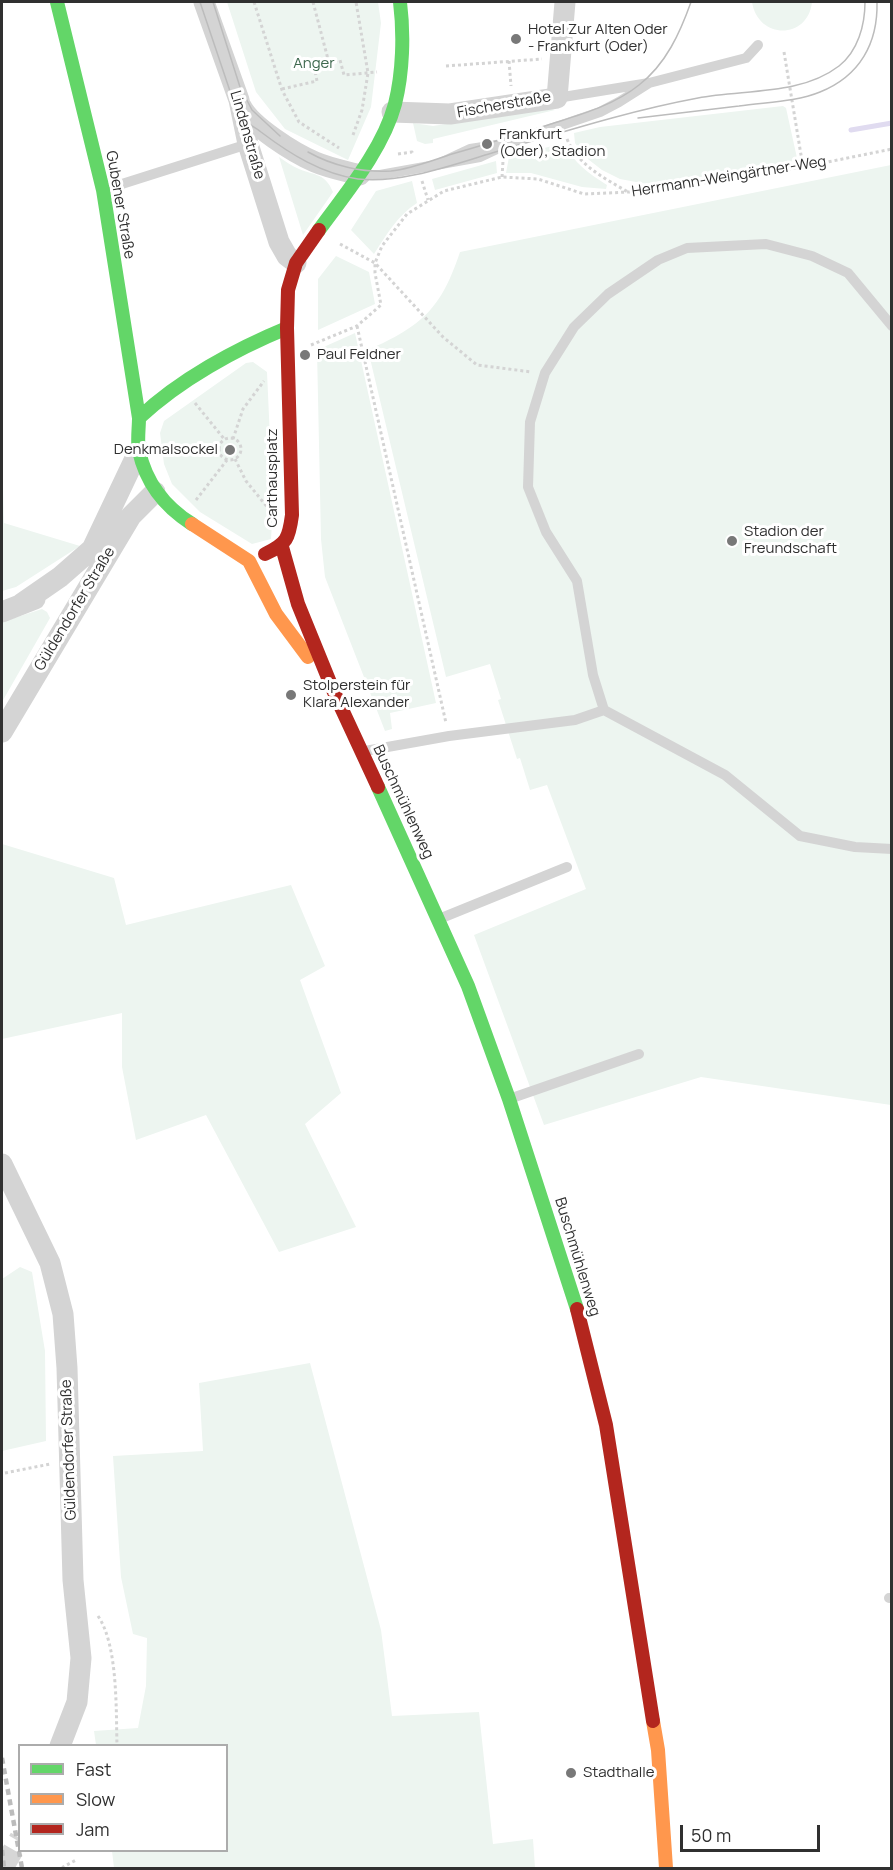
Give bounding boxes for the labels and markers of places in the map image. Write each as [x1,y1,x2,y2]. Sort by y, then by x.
place label: Hotel Zur Alten Oder - Frankfurt (Oder) [528,21,668,56]
marker: Hotel Zur Alten Oder - Frankfurt (Oder) [509,32,523,46]
place label: Frankfurt (Oder), Stadion [499,126,605,161]
marker: Frankfurt (Oder), Stadion [480,137,494,151]
place label: Paul Feldner [317,346,401,364]
marker: Paul Feldner [298,348,312,362]
place label: Denkmalsockel [114,441,218,459]
marker: Denkmalsockel [223,443,237,457]
place label: Stadion der Freundschaft [744,523,837,558]
marker: Stadion der Freundschaft [725,534,739,548]
place label: Stolperstein für Klara Alexander [303,677,410,712]
marker: Stolperstein für Klara Alexander [284,688,298,702]
place label: Stadthalle [583,1764,654,1782]
marker: Stadthalle [564,1766,578,1780]

